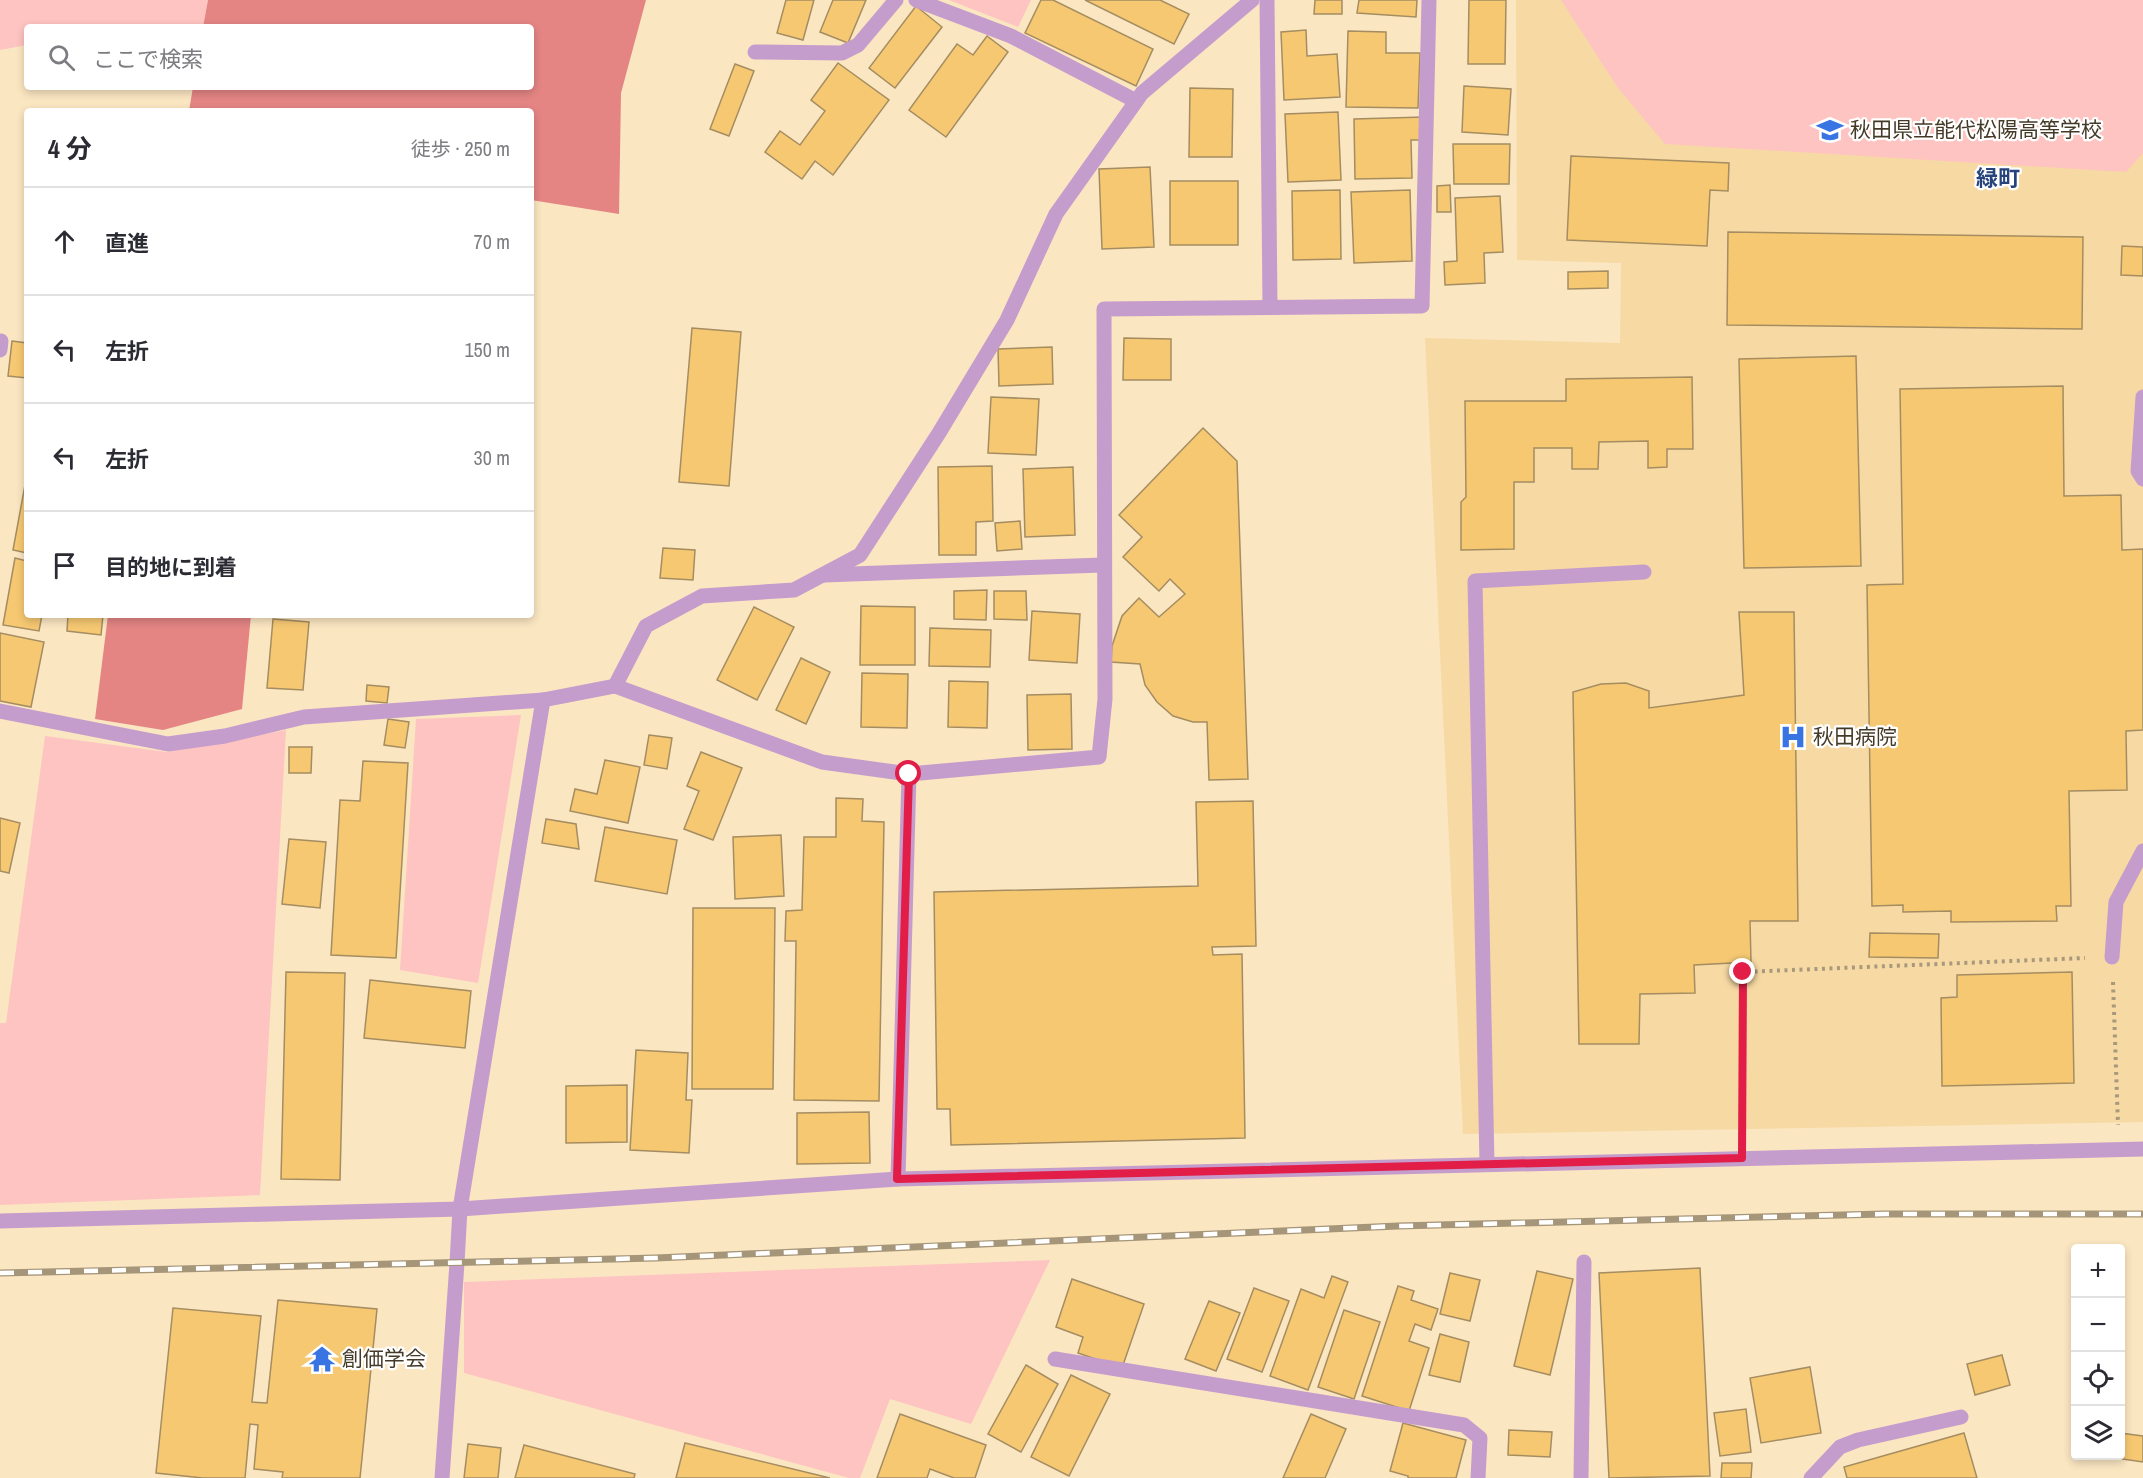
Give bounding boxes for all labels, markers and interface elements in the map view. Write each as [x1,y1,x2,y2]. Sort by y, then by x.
search box [24,24,534,90]
icon: search [45,41,78,74]
text: ここで検索 [93,44,203,74]
school or university icon: 秋田県立能代松陽高等学校 [1815,115,1845,145]
place label: 秋田県立能代松陽高等学校 [1850,115,2102,144]
text: 4 分 [48,131,92,166]
text: 徒歩 · 250 m [411,135,510,162]
district label: 緑町 [1976,163,2020,193]
icon: ahead [48,225,81,258]
text: 直進 [105,228,149,258]
text: 70 m [474,228,510,255]
icon: left [48,333,81,366]
text: 左折 [105,336,149,366]
text: 150 m [464,336,510,363]
icon: left [48,441,81,474]
text: 左折 [105,444,149,474]
text: 30 m [474,444,510,471]
icon: arrive [48,549,81,582]
text: 目的地に到着 [105,552,237,582]
hospital icon: 秋田病院 [1778,722,1808,752]
place label: 秋田病院 [1813,722,1897,751]
route start [895,760,921,786]
route end [1729,958,1755,984]
map controls [2071,1244,2125,1460]
button: + [2071,1244,2125,1298]
button: − [2071,1298,2125,1352]
temple icon: 創価学会 [307,1344,337,1374]
place label: 創価学会 [342,1344,426,1373]
button: locate [2071,1352,2125,1406]
button: layers [2071,1406,2125,1460]

